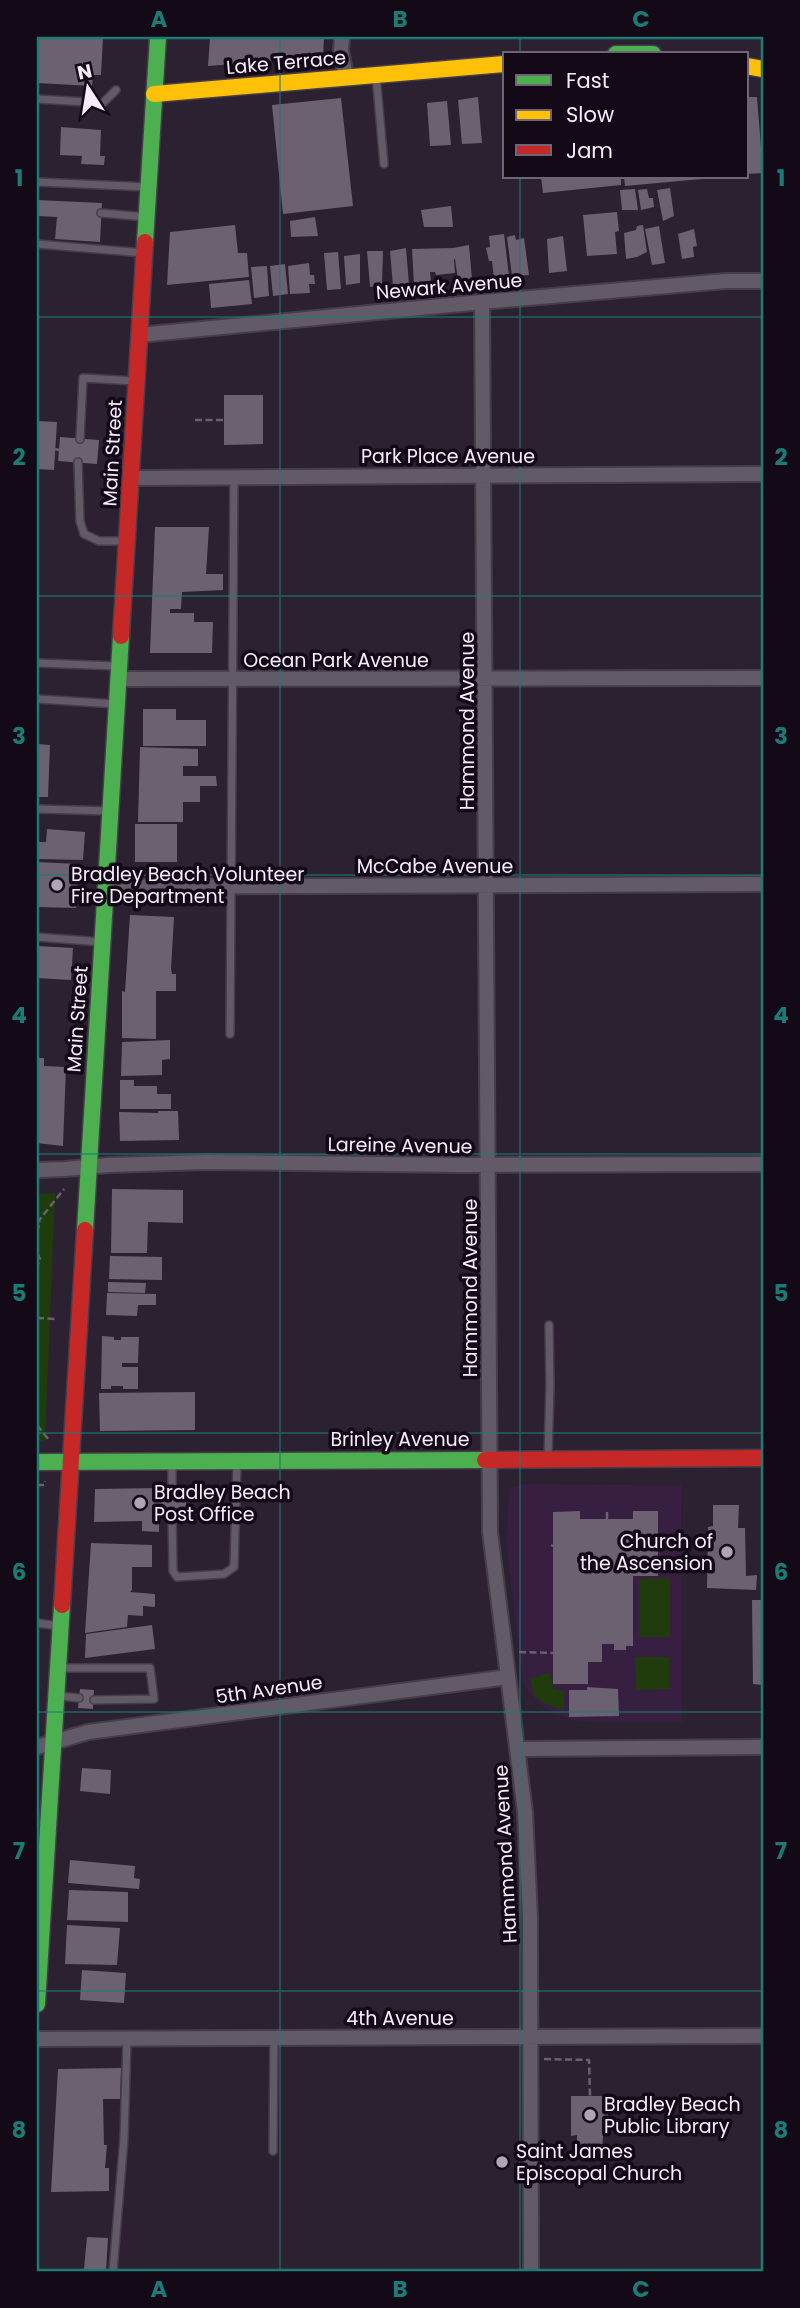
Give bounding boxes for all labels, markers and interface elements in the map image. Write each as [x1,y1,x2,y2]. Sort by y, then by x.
text: A [151,3,168,35]
text: B [392,3,408,35]
text: C [632,3,650,35]
street label: Lake Terrace [225,44,347,81]
north arrow [52,52,122,122]
legend [503,52,748,178]
text: N [75,57,94,87]
text: Fast [566,66,609,95]
text: Slow [566,100,614,129]
text: Jam [566,136,613,165]
text: 1 [15,162,23,194]
text: 1 [777,162,785,194]
street label: Newark Avenue [375,267,523,306]
street label: Main Street [96,399,129,507]
text: 2 [12,441,26,473]
text: 2 [774,441,788,473]
street label: Park Place Avenue [361,443,535,470]
street label: Hammond Avenue [454,632,481,810]
street label: Ocean Park Avenue [243,647,429,674]
text: 3 [12,720,26,752]
text: 3 [774,720,788,752]
street label: McCabe Avenue [357,853,513,880]
place label: Bradley Beach Volunteer Fire Department [71,861,304,910]
marker: Bradley Beach Volunteer Fire Department [49,877,65,893]
street label: Main Street [60,965,95,1073]
text: 4 [11,999,27,1031]
text: 4 [773,999,789,1031]
street label: Lareine Avenue [327,1131,473,1160]
street label: Hammond Avenue [457,1199,484,1377]
text: 5 [12,1277,26,1309]
text: 5 [774,1277,788,1309]
street label: Brinley Avenue [330,1426,470,1453]
place label: Bradley Beach Post Office [154,1479,291,1528]
marker: Bradley Beach Post Office [132,1495,148,1511]
place label: Church of the Ascension [580,1528,713,1577]
marker: Church of the Ascension [719,1544,735,1560]
text: 6 [12,1556,26,1588]
text: 6 [774,1556,788,1588]
street label: 5th Avenue [214,1669,324,1710]
street label: Hammond Avenue [487,1764,524,1944]
text: 7 [13,1835,25,1867]
text: 7 [775,1835,787,1867]
street label: 4th Avenue [346,2005,454,2032]
place label: Bradley Beach Public Library [604,2091,741,2140]
marker: Bradley Beach Public Library [582,2107,598,2123]
text: 8 [12,2114,26,2146]
text: 8 [774,2114,788,2146]
place label: Saint James Episcopal Church [516,2138,682,2187]
marker: Saint James Episcopal Church [494,2154,510,2170]
text: A [151,2273,168,2305]
text: B [392,2273,408,2305]
text: C [632,2273,650,2305]

